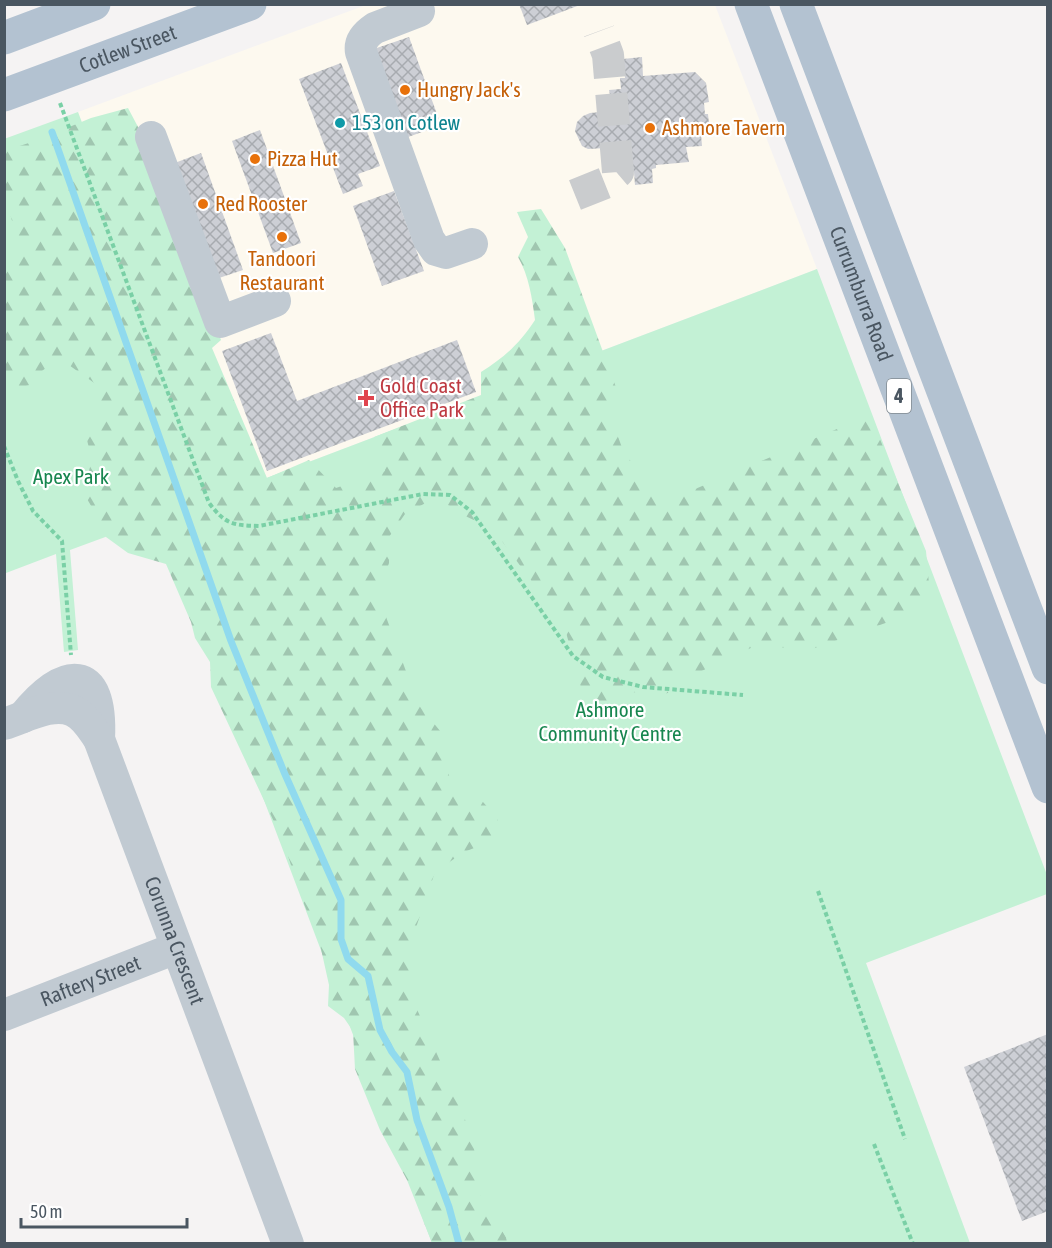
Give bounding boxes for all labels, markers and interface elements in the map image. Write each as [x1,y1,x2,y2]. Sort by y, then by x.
street label: Cotlew Street [76,19,179,77]
place label: Hungry Jack's [417,77,521,101]
marker: Hungry Jack's [398,83,412,97]
place label: 153 on Cotlew [352,110,460,134]
place label: Ashmore Tavern [662,115,785,139]
marker: 153 on Cotlew [333,116,347,130]
marker: Ashmore Tavern [643,121,657,135]
place label: Pizza Hut [267,146,338,170]
marker: Pizza Hut [248,152,262,166]
place label: Red Rooster [215,191,308,215]
marker: Red Rooster [196,197,210,211]
street label: Currumburra Road [825,223,898,364]
marker: Tandoori Restaurant [275,230,289,244]
place label: Tandoori Restaurant [239,246,325,294]
place label: Gold Coast Office Park [380,373,464,421]
road number: 4 [887,379,911,413]
marker: Gold Coast Office Park [357,389,375,407]
park label: Apex Park [33,464,109,488]
park label: Ashmore Community Centre [538,697,682,745]
street label: Corunna Crescent [141,873,210,1008]
street label: Raftery Street [37,950,144,1011]
scale bar [21,1191,188,1229]
text: 50 m [30,1201,62,1222]

